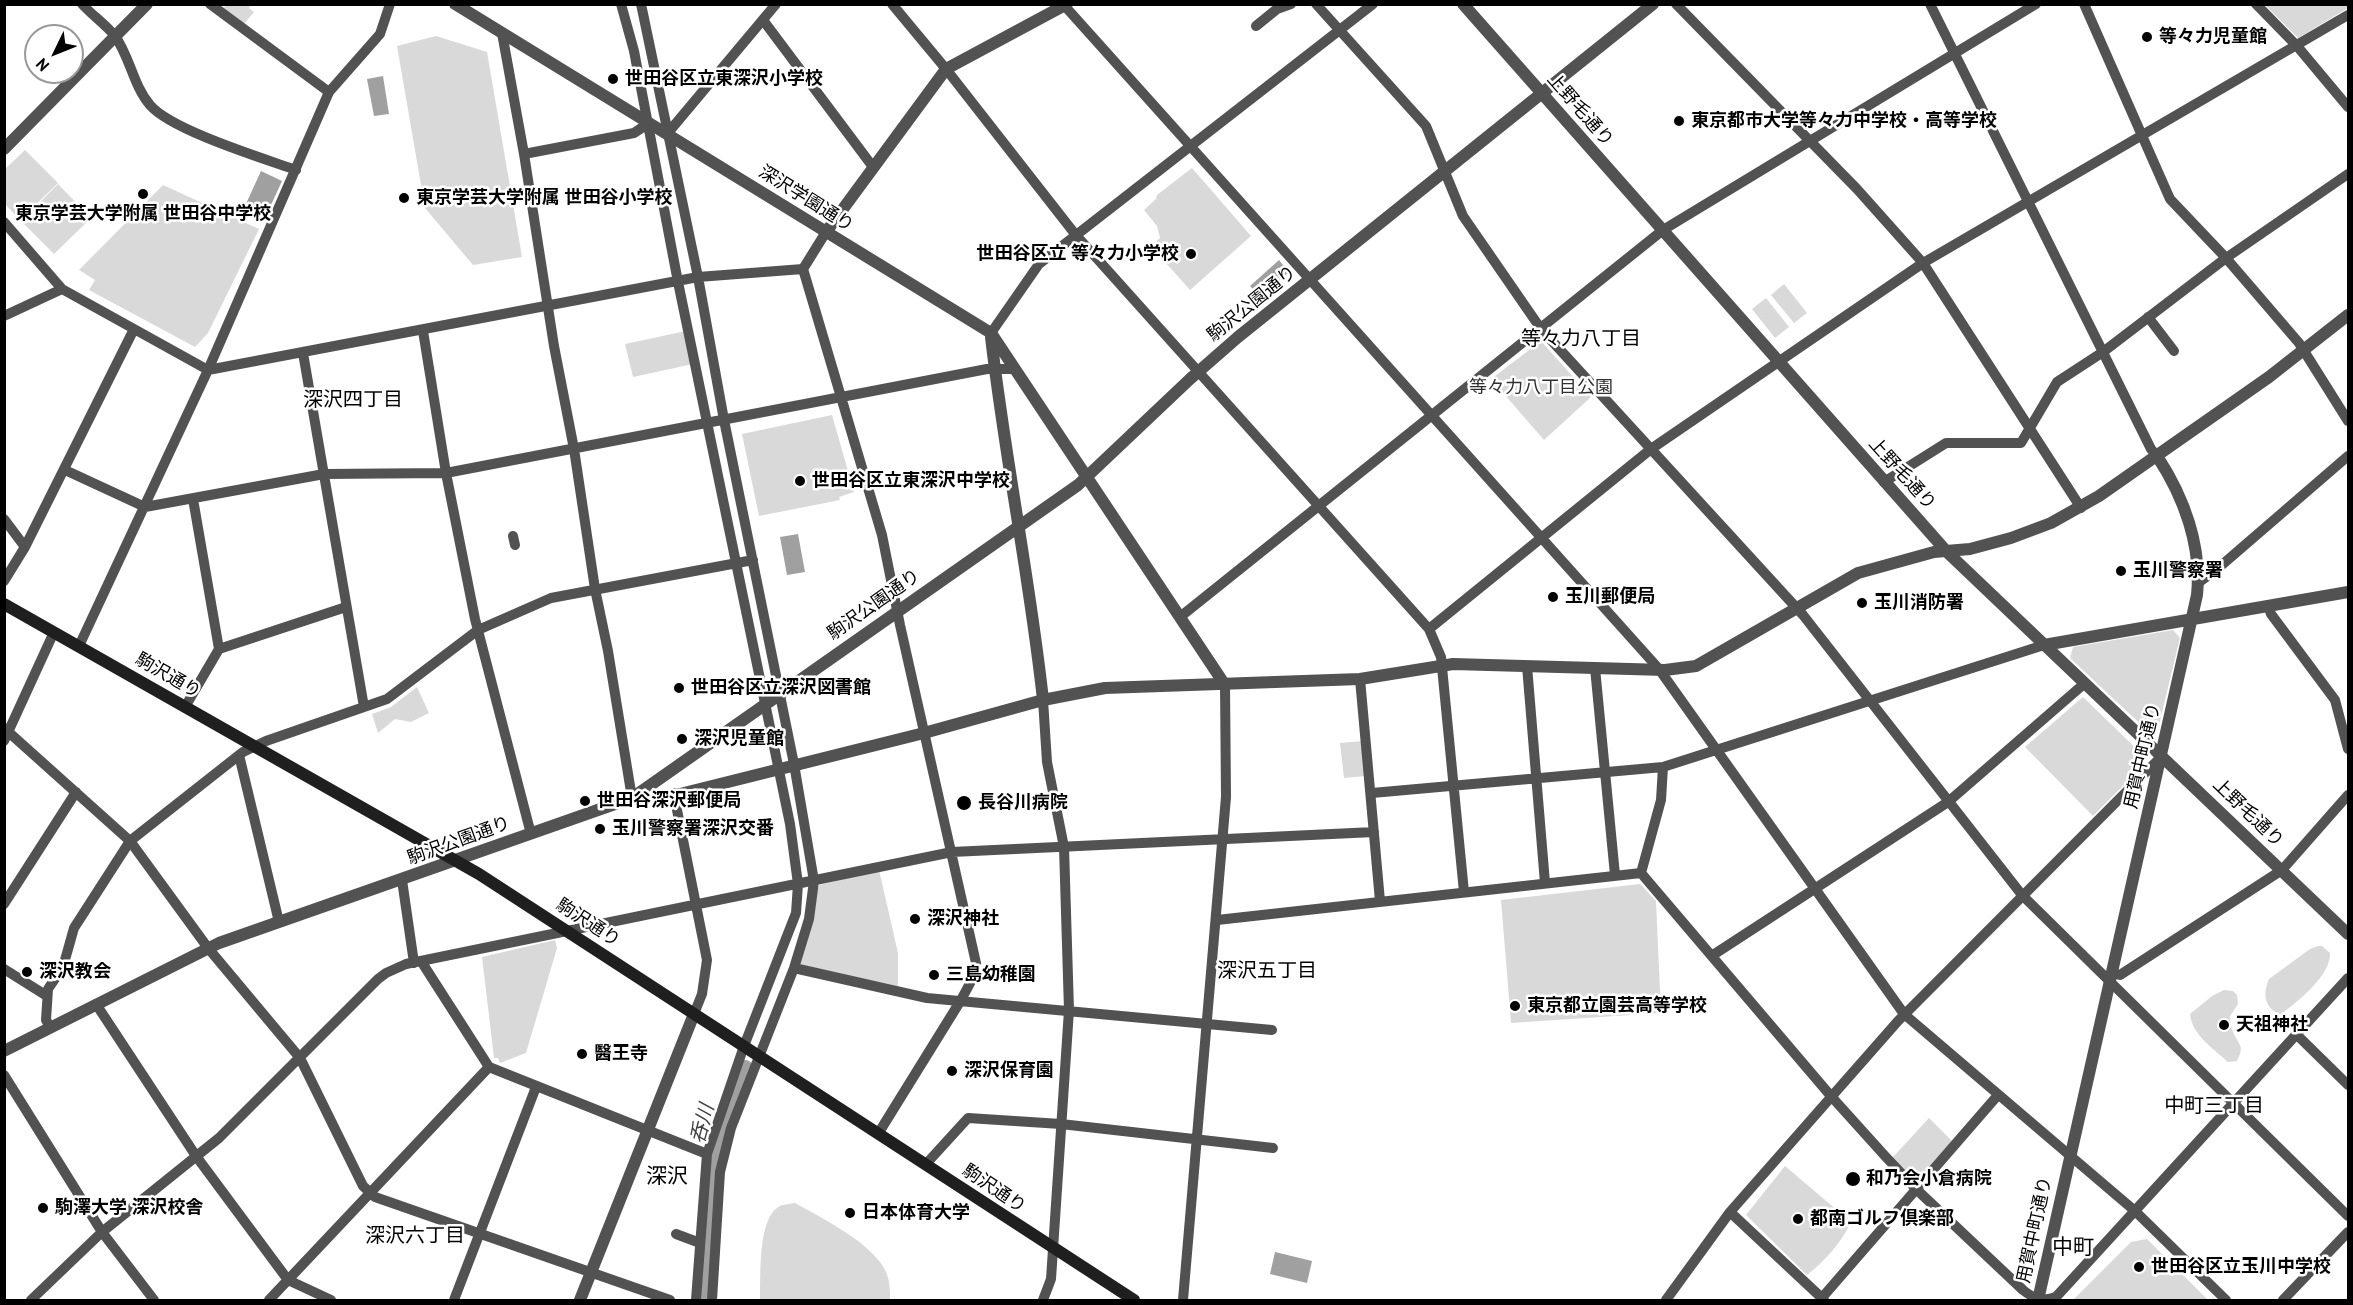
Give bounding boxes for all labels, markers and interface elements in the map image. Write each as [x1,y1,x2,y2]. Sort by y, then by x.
north arrow [24,24,84,84]
place label: 等々力児童館 [2159,26,2267,48]
marker: 等々力児童館 [2140,30,2154,44]
text: N [31,54,53,76]
place label: 世田谷区立東深沢小学校 [625,68,823,90]
street label: 上野毛通り [1542,69,1618,151]
marker: 世田谷区立東深沢小学校 [606,72,620,86]
place label: 東京都市大学等々力中学校・高等学校 [1691,110,1997,132]
marker: 東京都市大学等々力中学校・高等学校 [1672,114,1686,128]
street label: 深沢学園通り [754,161,858,237]
marker: 東京学芸大学附属 世田谷中学校 [136,187,150,201]
place label: 東京学芸大学附属 世田谷小学校 [416,187,673,209]
marker: 東京学芸大学附属 世田谷小学校 [397,191,411,205]
place label: 東京学芸大学附属 世田谷中学校 [15,203,271,225]
place label: 世田谷区立 等々力小学校 [976,243,1179,265]
marker: 世田谷区立 等々力小学校 [1184,247,1198,261]
street label: 駒沢公園通り [1203,262,1301,346]
district label: 等々力八丁目 [1521,327,1641,351]
park label: 等々力八丁目公園 [1469,377,1613,399]
district label: 深沢四丁目 [303,388,403,412]
street label: 上野毛通り [1864,433,1940,515]
place label: 世田谷区立東深沢中学校 [812,470,1010,492]
marker: 世田谷区立東深沢中学校 [793,474,807,488]
place label: 玉川警察署 [2133,560,2223,582]
marker: 玉川警察署 [2114,564,2128,578]
street label: 駒沢公園通り [824,565,924,645]
place label: 玉川郵便局 [1565,586,1655,608]
marker: 玉川郵便局 [1546,590,1560,604]
place label: 玉川消防署 [1874,592,1964,614]
marker: 玉川消防署 [1855,596,1869,610]
street label: 駒沢通り [131,649,205,703]
place label: 世田谷区立深沢図書館 [691,677,871,699]
marker: 世田谷区立深沢図書館 [672,681,686,695]
street label: 用賀中町通り [2120,701,2166,811]
place label: 深沢児童館 [694,728,784,750]
marker: 深沢児童館 [675,732,689,746]
street label: 上野毛通り [2208,774,2288,852]
place label: 世田谷深沢郵便局 [597,790,741,812]
place label: 長谷川病院 [978,792,1068,814]
marker: 世田谷深沢郵便局 [578,794,592,808]
marker: 長谷川病院 [955,794,973,812]
street label: 駒沢公園通り [405,812,513,870]
place label: 玉川警察署深沢交番 [612,818,774,840]
marker: 玉川警察署深沢交番 [593,822,607,836]
street label: 駒沢通り [552,894,624,952]
place label: 深沢神社 [927,908,999,930]
marker: 深沢神社 [908,912,922,926]
district label: 深沢五丁目 [1217,959,1317,983]
place label: 深沢教会 [39,961,111,983]
place label: 三島幼稚園 [946,964,1036,986]
marker: 深沢教会 [20,965,34,979]
marker: 三島幼稚園 [927,968,941,982]
place label: 東京都立園芸高等学校 [1527,995,1707,1017]
marker: 東京都立園芸高等学校 [1508,999,1522,1013]
place label: 天祖神社 [2236,1014,2308,1036]
marker: 天祖神社 [2217,1018,2231,1032]
place label: 醫王寺 [594,1043,648,1065]
marker: 醫王寺 [575,1047,589,1061]
place label: 深沢保育園 [964,1060,1054,1082]
marker: 深沢保育園 [945,1064,959,1078]
district label: 中町三丁目 [2164,1094,2264,1118]
water label: 呑川 [686,1102,720,1146]
street label: 駒沢通り [958,1160,1030,1218]
district label: 深沢 [646,1164,688,1190]
place label: 和乃会小倉病院 [1866,1168,1992,1190]
marker: 和乃会小倉病院 [1844,1170,1862,1188]
street label: 用賀中町通り [2013,1175,2057,1285]
place label: 駒澤大学 深沢校舎 [55,1197,204,1219]
marker: 駒澤大学 深沢校舎 [36,1201,50,1215]
place label: 日本体育大学 [862,1202,970,1224]
marker: 日本体育大学 [843,1206,857,1220]
place label: 都南ゴルフ倶楽部 [1810,1208,1954,1230]
marker: 都南ゴルフ倶楽部 [1791,1212,1805,1226]
district label: 深沢六丁目 [365,1224,465,1248]
district label: 中町 [2052,1235,2094,1261]
place label: 世田谷区立玉川中学校 [2151,1256,2331,1278]
marker: 世田谷区立玉川中学校 [2132,1260,2146,1274]

